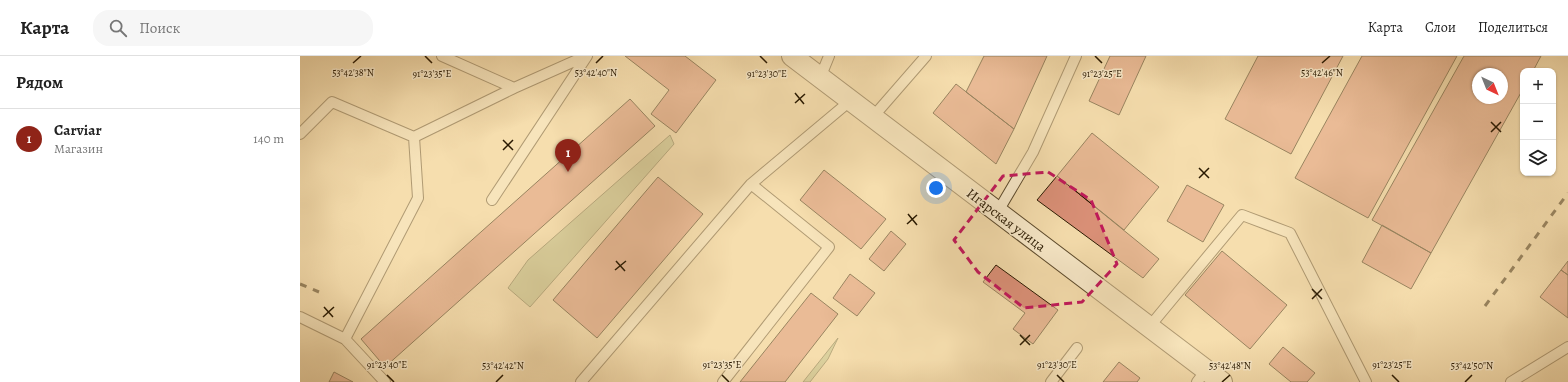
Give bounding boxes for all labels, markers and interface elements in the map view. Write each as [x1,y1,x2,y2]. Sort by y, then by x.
search box [93,10,373,46]
text: Карта [20,15,69,41]
icon: search [107,17,129,39]
text: Поиск [139,18,180,38]
text: Карта [1368,18,1403,37]
text: Слои [1425,18,1456,37]
text: Поделиться [1478,18,1548,37]
text: 53°42'38"N [332,66,374,79]
text: 53°42'40"N [575,66,617,79]
text: 53°42'46"N [1301,66,1343,79]
text: 91°23'35"E [412,67,452,80]
text: 91°23'30"E [747,67,787,80]
text: 91°23'25"E [1082,67,1122,80]
north arrow [1472,68,1508,104]
map controls [1520,68,1556,176]
button: + [1520,68,1556,104]
text: Рядом [16,71,63,94]
button: − [1520,104,1556,140]
text: Carviar [54,120,102,140]
text: 1 [27,130,31,147]
text: 140 m [253,130,284,147]
pin: 1 [555,139,581,172]
text: Магазин [54,140,103,157]
button: layers [1520,140,1556,176]
your location [926,178,946,198]
street label: Игарская улица [962,184,1050,256]
text: 91°23'40"E [367,358,407,371]
text: 91°23'35"E [702,358,742,371]
text: 91°23'30"E [1037,358,1077,371]
text: 91°23'25"E [1372,358,1412,371]
text: 53°42'42"N [482,359,524,372]
text: 53°42'48"N [1209,359,1251,372]
text: 53°42'50"N [1451,359,1493,372]

